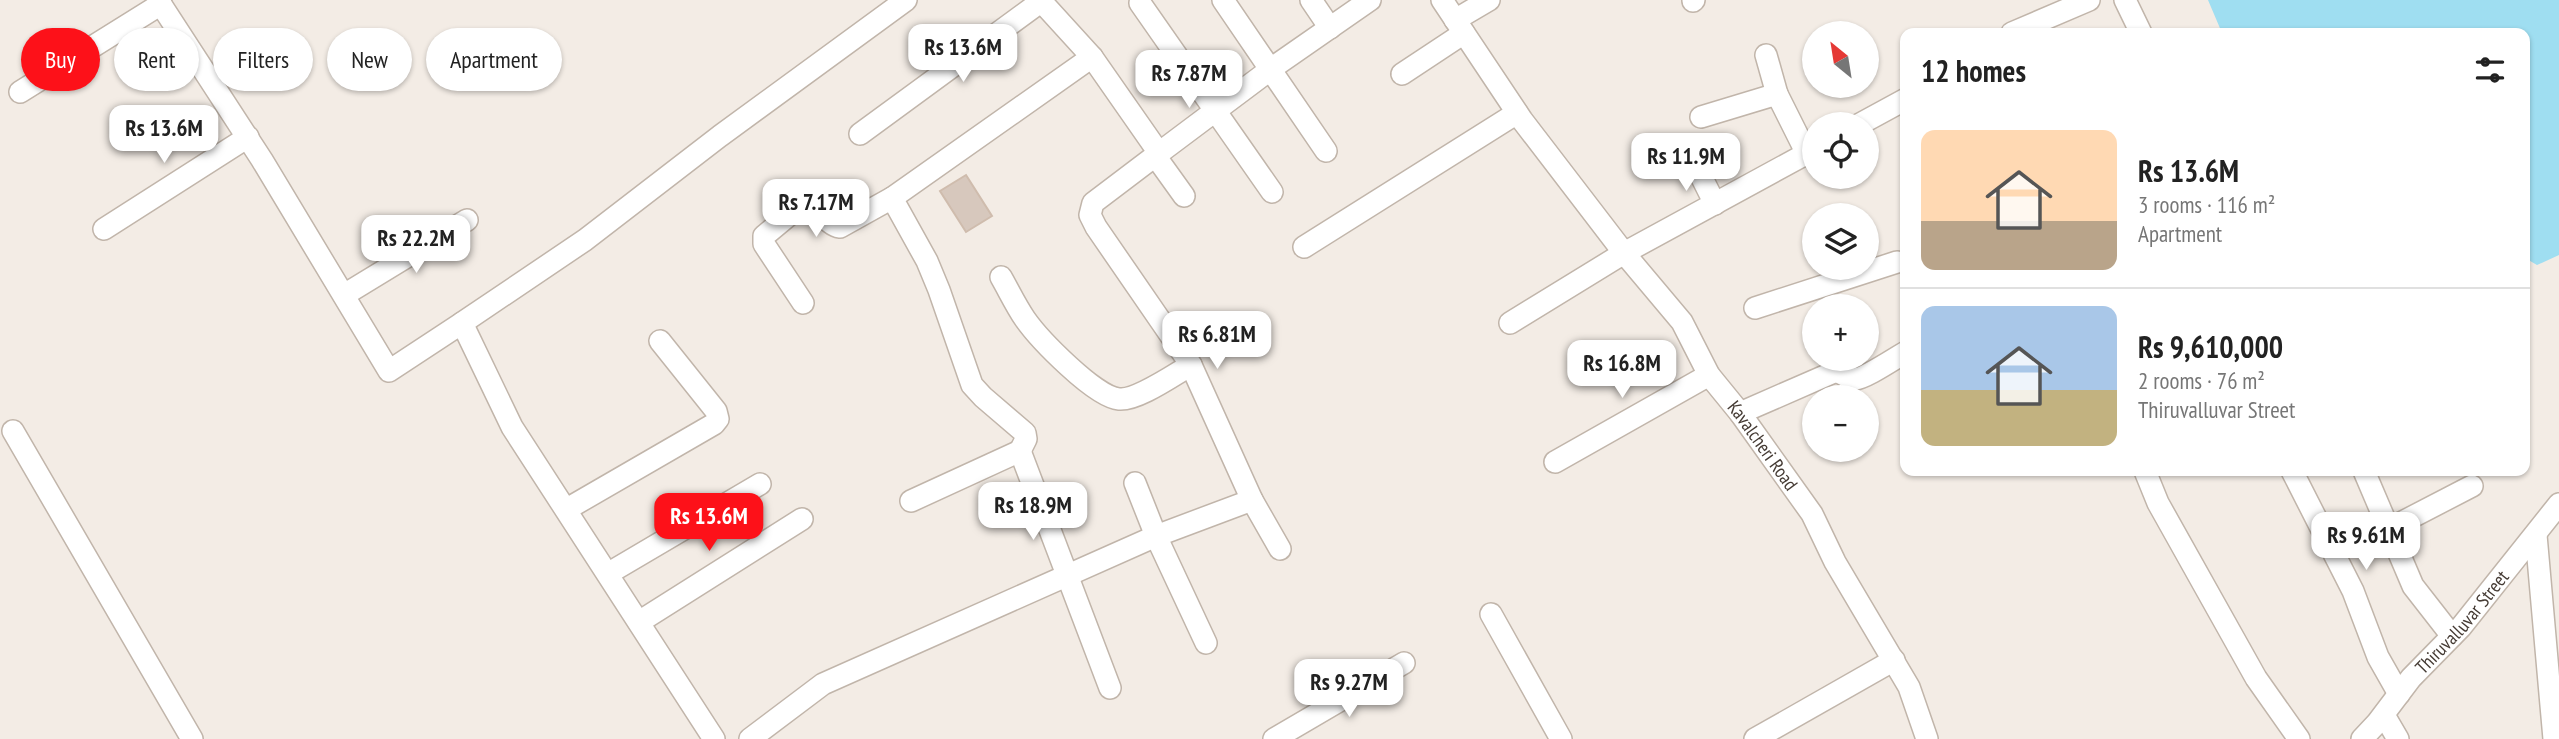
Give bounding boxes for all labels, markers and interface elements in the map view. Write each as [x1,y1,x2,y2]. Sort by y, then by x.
north arrow [1802,21,1880,98]
map controls [1802,21,1879,462]
pin: Rs 13.6M [891,24,1035,84]
chip: Buy [21,28,100,91]
chip: Rent [114,28,199,91]
chip: Filters [213,28,313,91]
chip: New [327,28,412,91]
chip: Apartment [426,28,562,91]
text: Rs 13.6M [924,32,1002,61]
pin: Rs 7.87M [1117,50,1261,110]
text: 12 homes [1921,51,2026,90]
icon: filters [2471,51,2509,89]
text: Rs 7.87M [1151,58,1227,87]
pin: Rs 13.6M [92,106,236,165]
button: locate [1802,112,1879,189]
text: Rs 13.6M [125,113,203,142]
pin: Rs 11.9M [1614,134,1758,193]
text: Rs 11.9M [1647,141,1725,170]
text: Rs 13.6M [2138,151,2239,190]
icon: home [1977,158,2061,242]
pin: Rs 7.17M [744,180,888,239]
text: Rs 7.17M [778,187,854,216]
text: 3 rooms · 116 m² [2138,190,2275,219]
button: layers [1802,203,1879,280]
pin: Rs 22.2M [344,216,488,275]
text: Apartment [2138,219,2222,248]
text: Rs 22.2M [377,223,455,252]
button: + [1802,294,1879,371]
pin: Rs 6.81M [1145,312,1289,371]
text: Rs 6.81M [1178,319,1256,348]
text: Rs 9,610,000 [2138,327,2283,366]
icon: home [1977,334,2061,418]
pin: Rs 16.8M [1550,340,1694,400]
text: Rs 16.8M [1583,348,1661,377]
text: 2 rooms · 76 m² [2138,366,2265,395]
button: − [1802,385,1879,462]
street label: Kavalcheri Road [1723,395,1803,495]
text: Thiruvalluvar Street [2138,395,2295,424]
pin: Rs 18.9M [961,482,1105,542]
text: Rs 18.9M [994,490,1072,519]
pin: Rs 13.6M [637,494,781,553]
text: Rs 13.6M [670,501,748,530]
pin: Rs 9.61M [2294,512,2438,572]
text: Rs 9.61M [2327,520,2405,549]
street label: Thiruvalluvar Street [2410,565,2514,679]
pin: Rs 9.27M [1277,660,1421,719]
text: Rs 9.27M [1310,667,1388,696]

